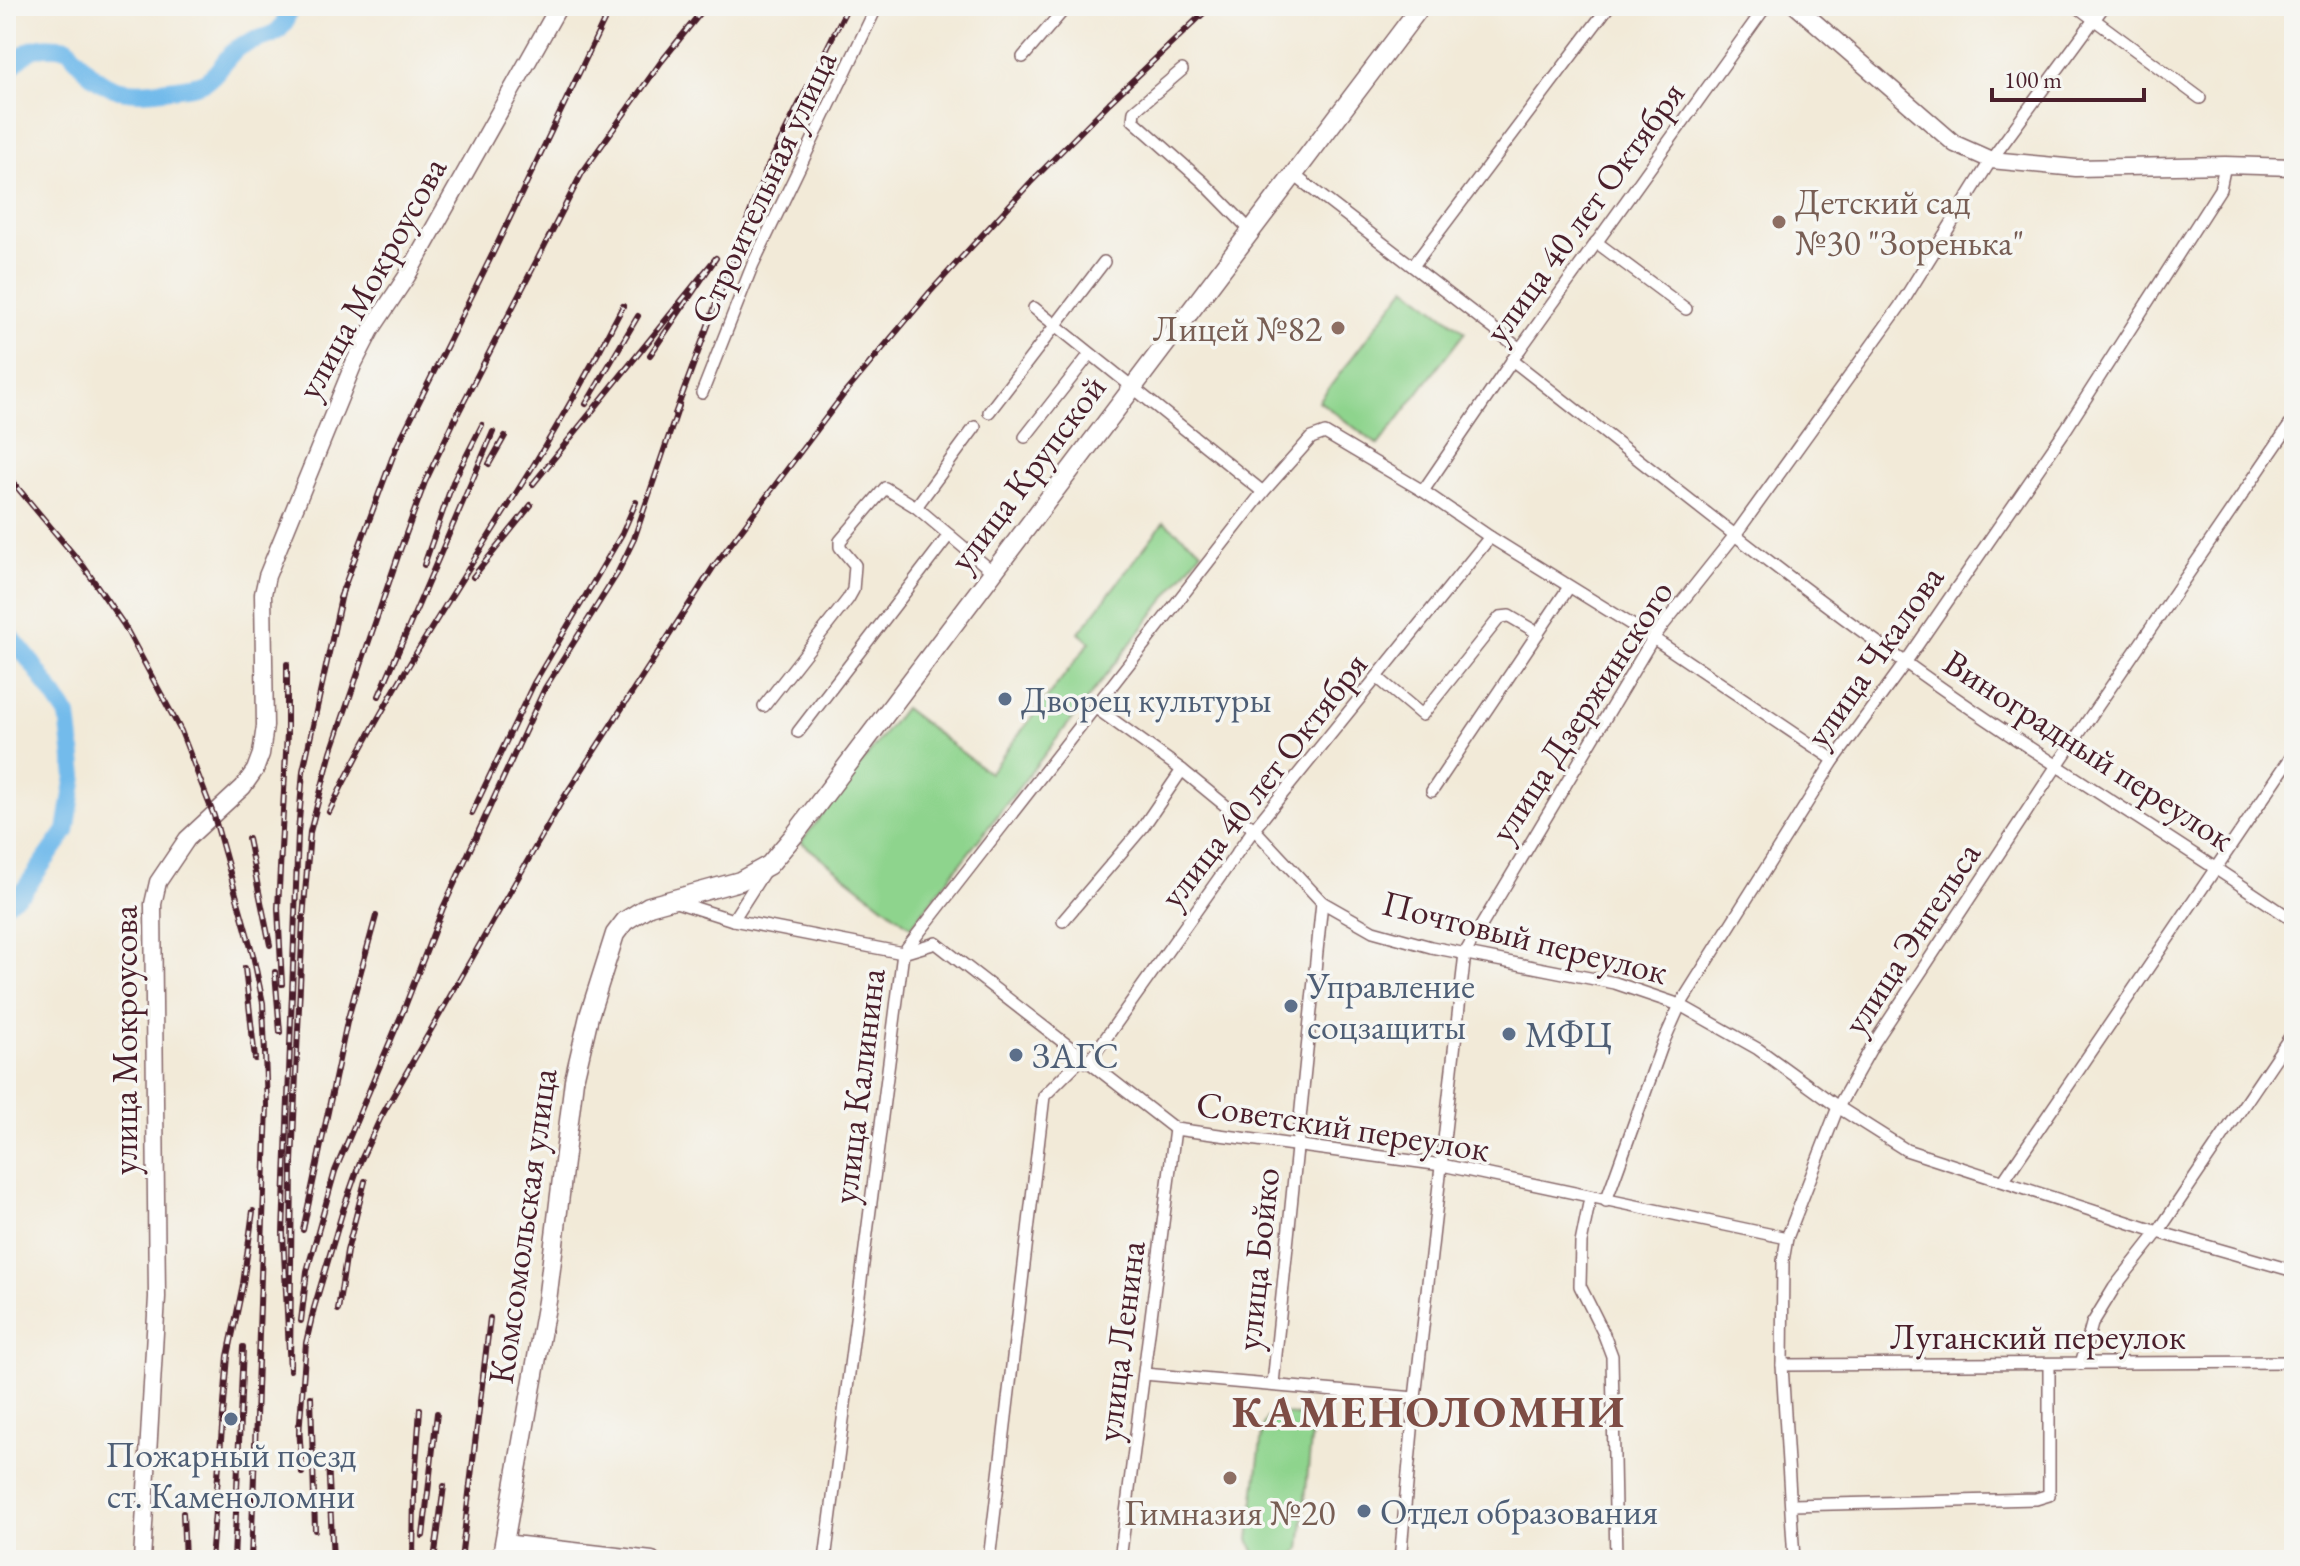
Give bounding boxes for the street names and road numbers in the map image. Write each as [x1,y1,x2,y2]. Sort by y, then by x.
street label: Строительная улица [679,42,847,331]
street label: улица 40 лет Октября [1473,72,1695,352]
street label: улица Мокроусова [285,148,457,407]
street label: улица Крупской [938,365,1116,581]
street label: улица Чкалова [1794,555,1954,756]
street label: улица Дзержинского [1478,571,1684,851]
street label: Виноградный переулок [1935,638,2243,862]
street label: улица 40 лет Октября [1148,643,1378,917]
street label: улица Энгельса [1831,832,1991,1043]
street label: Почтовый переулок [1378,879,1672,995]
street label: улица Мокроусова [101,904,148,1175]
street label: улица Калинина [820,965,896,1206]
street label: Комсомольская улица [477,1065,568,1387]
street label: Советский переулок [1193,1080,1493,1172]
street label: улица Бойко [1224,1165,1290,1353]
street label: улица Ленина [1084,1237,1156,1444]
street label: Луганский переулок [1890,1313,2186,1360]

